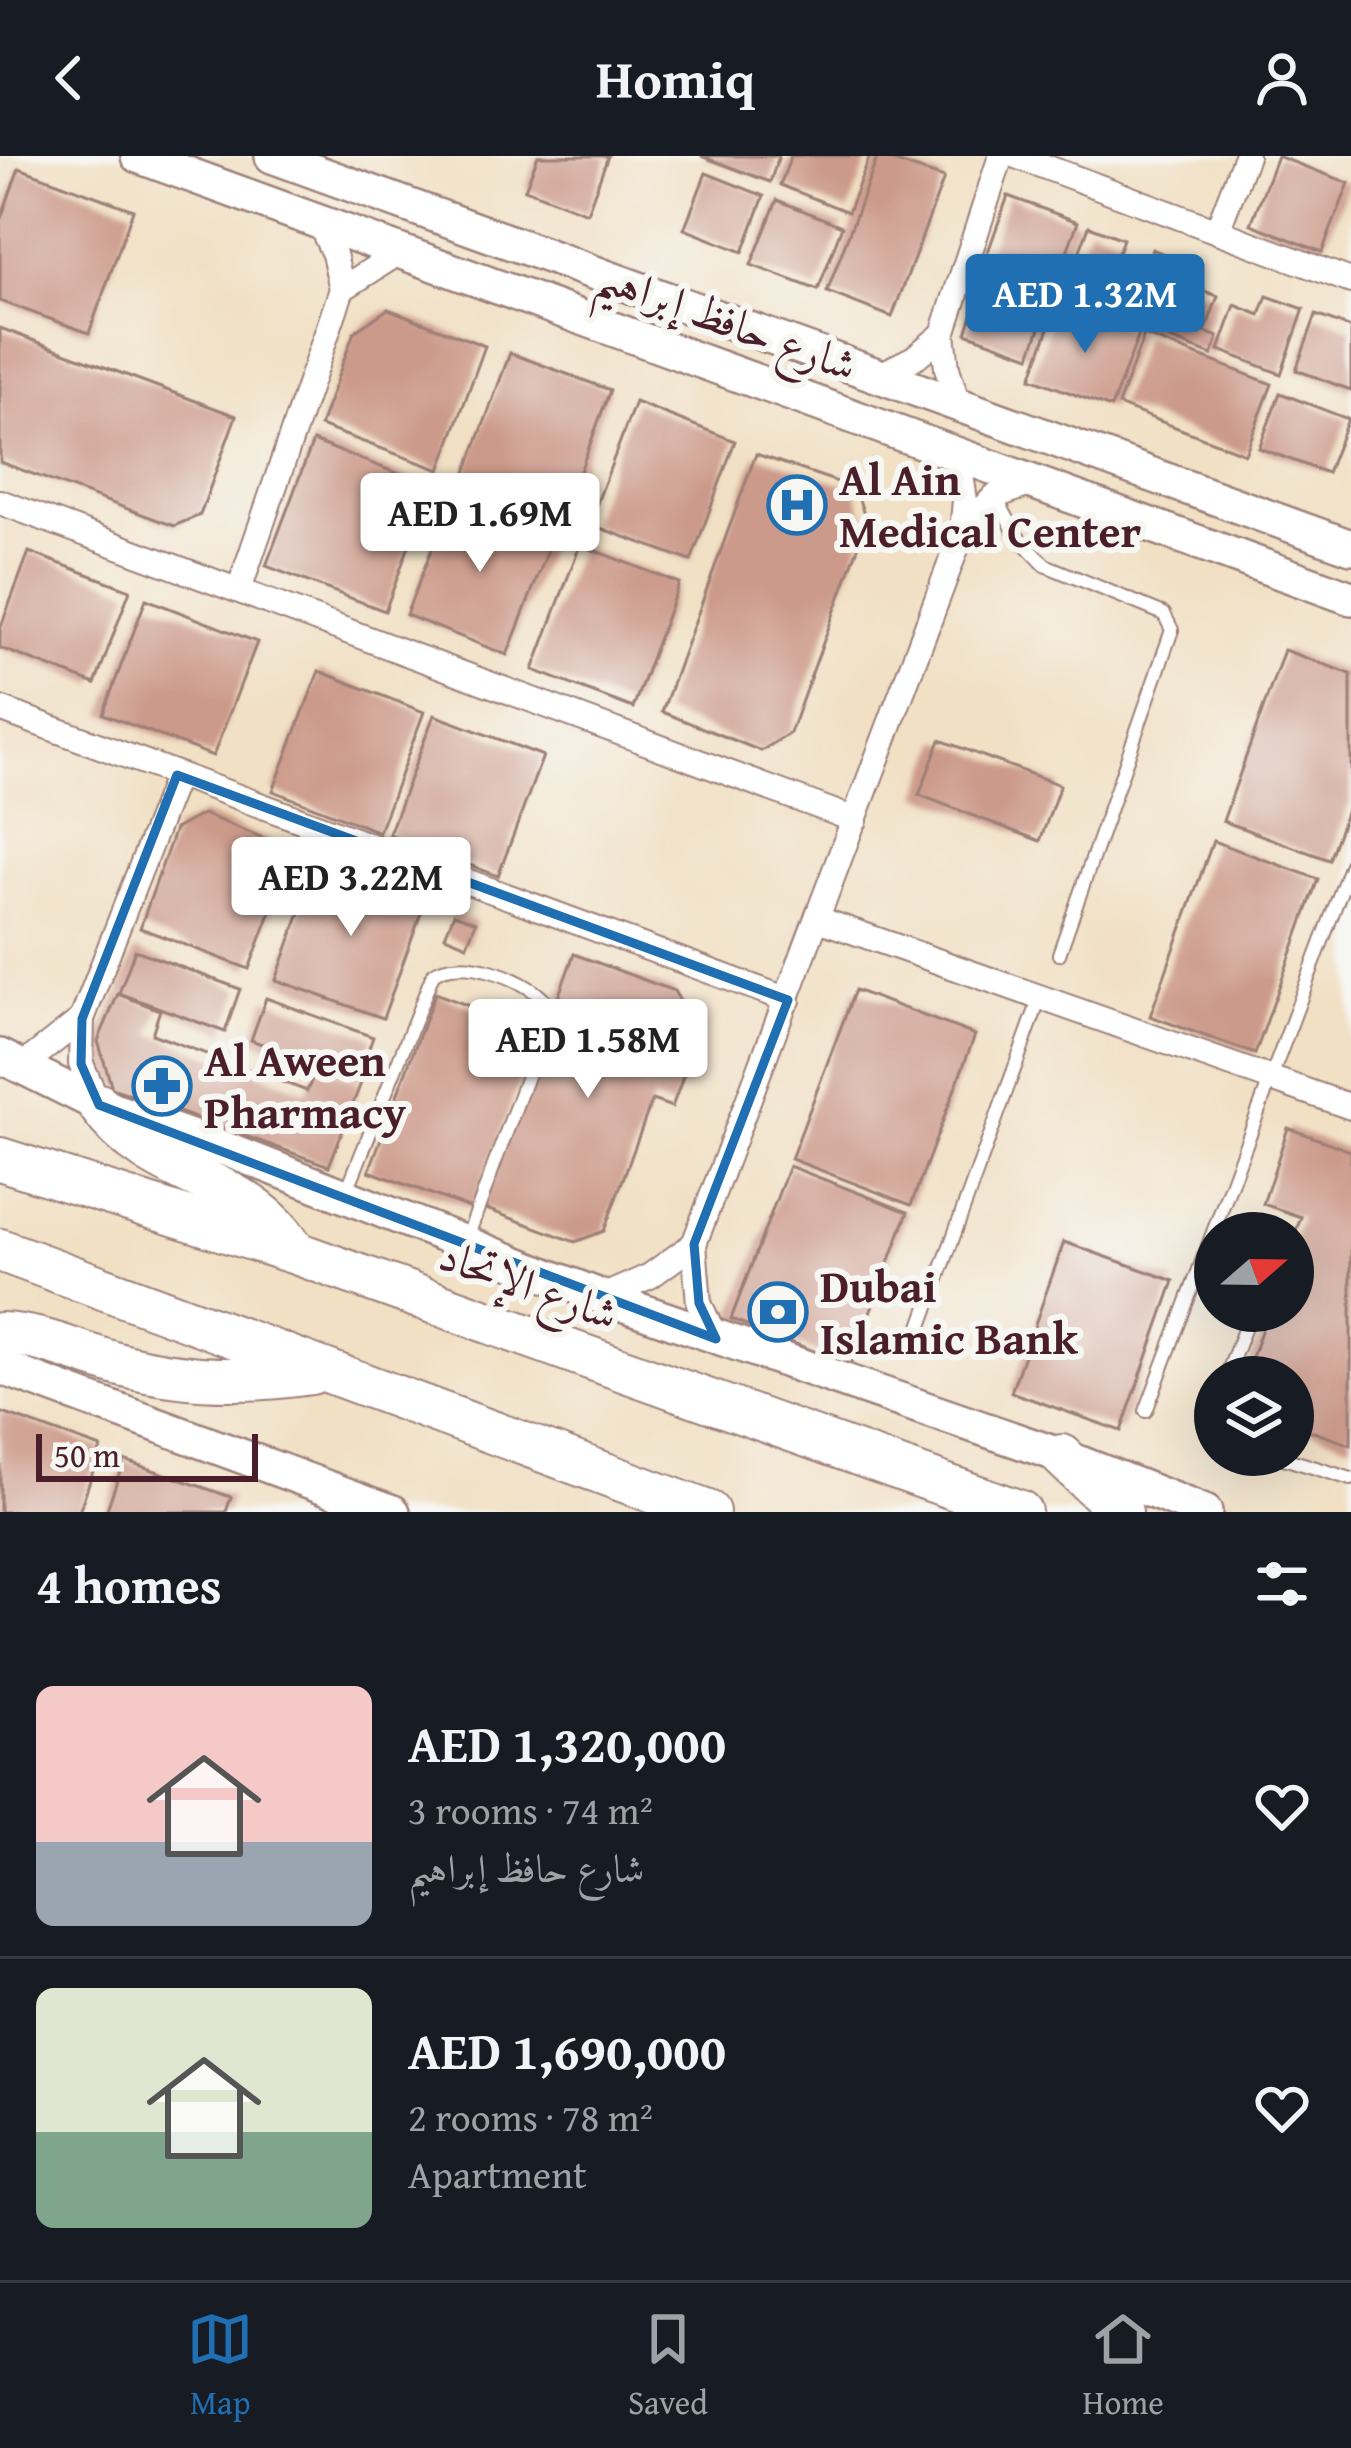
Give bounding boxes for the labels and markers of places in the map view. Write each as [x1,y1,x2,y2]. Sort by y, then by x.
pin: AED 1.32M [948,254,1222,356]
place label: Al Ain Medical Center [839,446,1142,563]
pin: AED 1.69M [343,473,617,575]
hospital icon: Al Ain Medical Center [766,474,828,536]
pin: AED 3.22M [214,837,488,939]
pin: AED 1.58M [451,999,725,1101]
place label: Al Aween Pharmacy [204,1027,406,1144]
pharmacy icon: Al Aween Pharmacy [131,1055,193,1117]
place label: Dubai Islamic Bank [820,1253,1078,1370]
bank icon: Dubai Islamic Bank [747,1281,809,1343]

